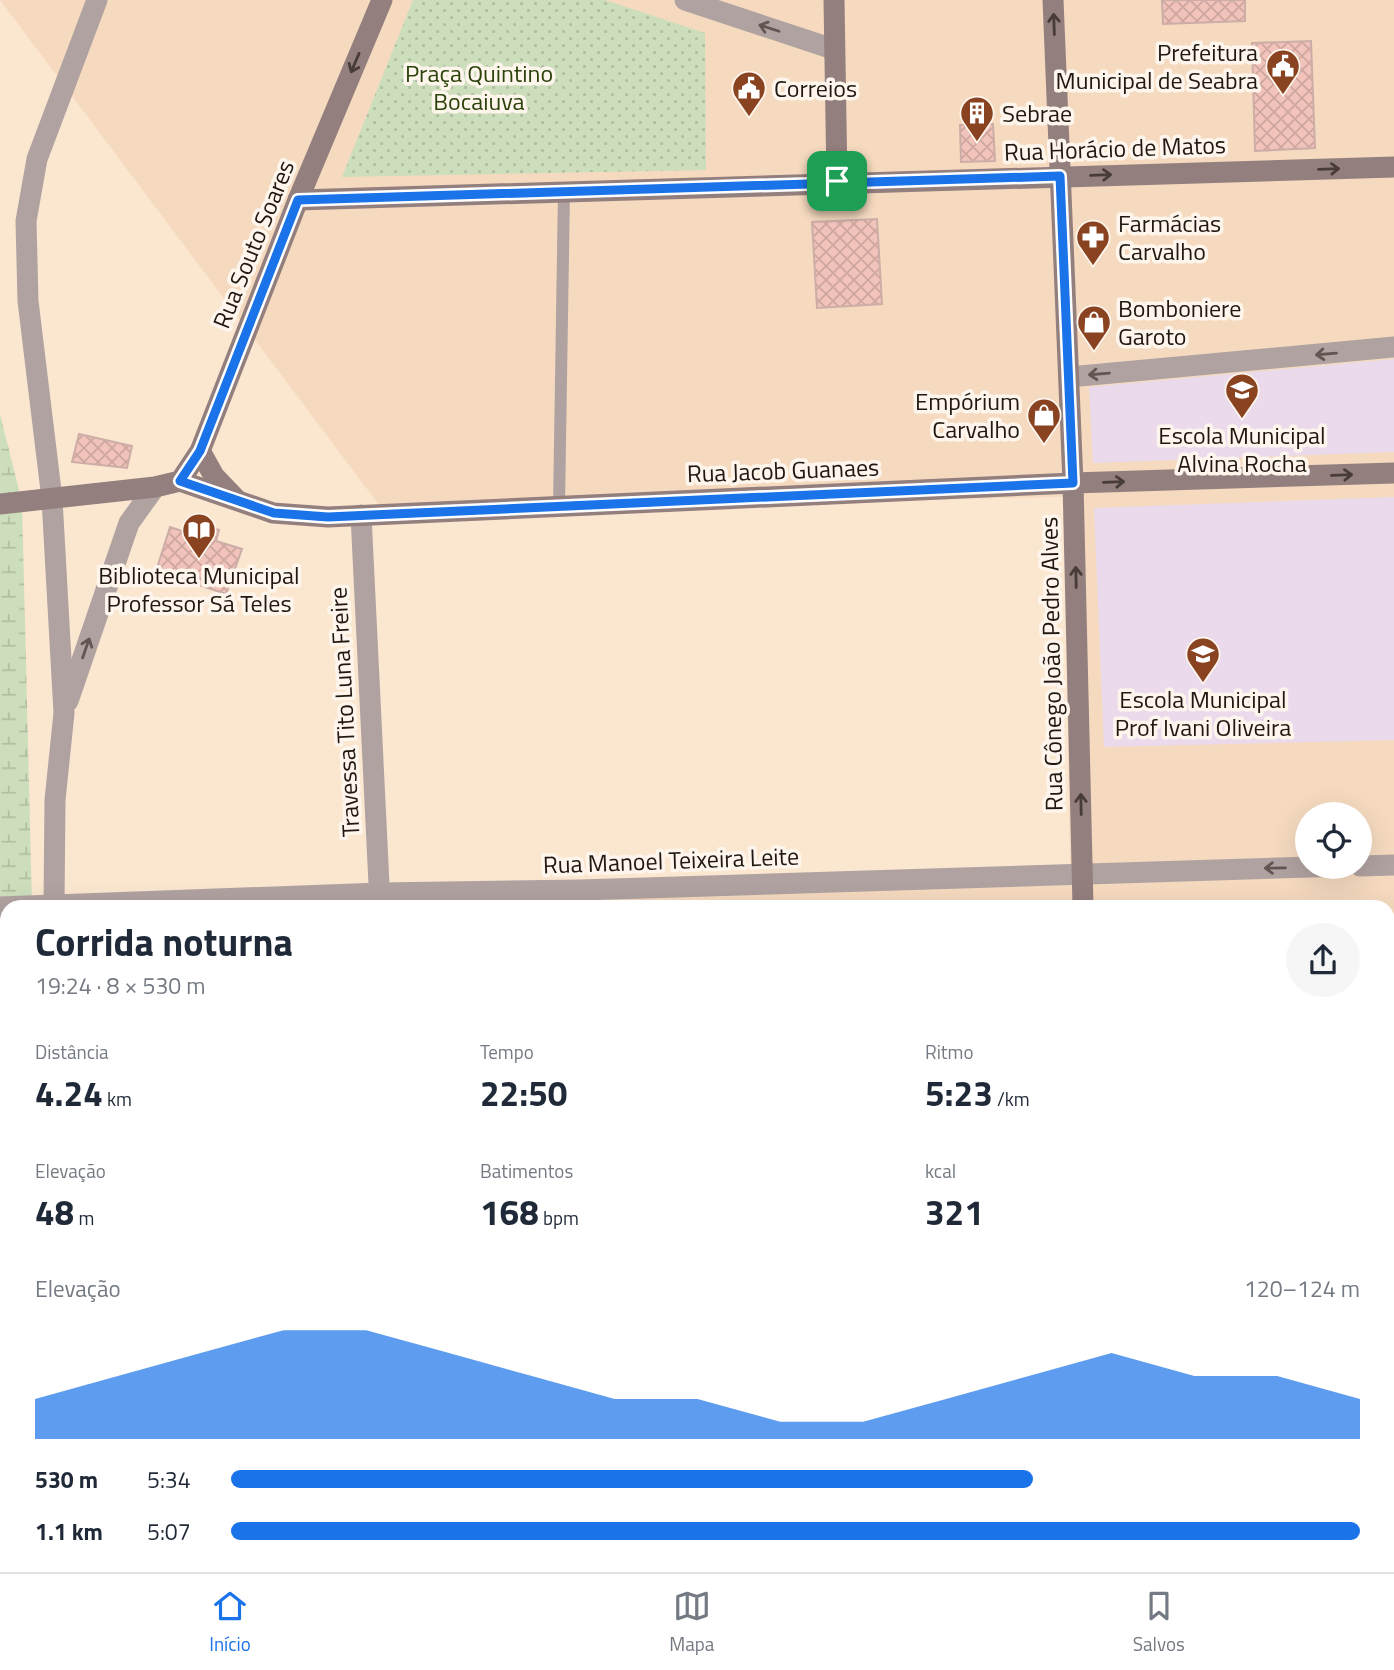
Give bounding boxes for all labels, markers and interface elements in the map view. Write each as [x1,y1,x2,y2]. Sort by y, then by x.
one-way arrow [1048,12,1061,35]
one-way arrow [758,20,780,33]
place label: Prefeitura Municipal de Seabra [1056,34,1258,98]
public building icon: Prefeitura Municipal de Seabra [1264,47,1302,96]
one-way arrow [348,52,361,73]
park label: Praça Quintino Bocaiuva [405,55,553,119]
public building icon: Correios [730,69,768,118]
place label: Correios [774,70,857,106]
building icon: Sebrae [958,94,996,143]
place label: Sebrae [1002,95,1072,131]
street label: Rua Horácio de Matos [1003,126,1227,170]
pin [807,151,867,211]
street label: Rua Souto Soares [203,154,303,334]
icon: arrive [818,162,856,200]
one-way arrow [1317,162,1340,175]
one-way arrow [1090,169,1113,182]
place label: Farmácias Carvalho [1118,205,1221,269]
pharmacy icon: Farmácias Carvalho [1074,218,1112,267]
place label: Bomboniere Garoto [1118,290,1241,354]
shop icon: Bomboniere Garoto [1075,303,1113,352]
one-way arrow [1315,347,1338,360]
one-way arrow [1089,368,1111,381]
school or university icon: Escola Municipal Alvina Rocha [1223,371,1261,420]
place label: Empórium Carvalho [915,383,1020,447]
shop icon: Empórium Carvalho [1025,396,1063,445]
place label: Escola Municipal Alvina Rocha [1158,417,1326,481]
street label: Rua Jacob Guanaes [686,449,880,491]
one-way arrow [1330,468,1353,481]
one-way arrow [1103,475,1126,489]
library icon: Biblioteca Municipal Professor Sá Teles [180,511,218,560]
street label: Rua Cônego João Pedro Alves [1030,516,1072,812]
place label: Biblioteca Municipal Professor Sá Teles [98,557,300,621]
one-way arrow [1069,565,1082,588]
street label: Travessa Tito Luna Freire [319,586,369,838]
school or university icon: Escola Municipal Prof Ivani Oliveira [1184,635,1222,684]
one-way arrow [81,638,93,660]
place label: Escola Municipal Prof Ivani Oliveira [1115,681,1291,745]
one-way arrow [1074,793,1088,816]
map controls [1295,802,1372,879]
button: locate [1295,802,1372,879]
street label: Rua Manoel Teixeira Leite [542,838,800,882]
one-way arrow [1264,861,1287,875]
text: Corrida noturna [35,913,293,971]
button: share [1286,923,1360,997]
text: 19:24 · 8 × 530 m [35,968,205,1003]
text: Distância [35,1037,109,1066]
text: Tempo [480,1037,534,1066]
text: Ritmo [925,1037,973,1066]
text: 4.24 [35,1066,103,1120]
text: 22:50 [480,1066,567,1120]
text: 5:23 [925,1066,993,1120]
text: km [103,1084,132,1113]
text: /km [993,1084,1030,1113]
text: Elevação [35,1156,106,1185]
text: Batimentos [480,1156,573,1185]
text: kcal [925,1156,956,1185]
text: 48 [35,1185,74,1239]
text: 168 [480,1185,539,1239]
text: 321 [925,1185,984,1239]
text: m [74,1203,94,1232]
text: bpm [539,1203,579,1232]
text: Elevação [35,1271,121,1306]
text: 120–124 m [1244,1271,1360,1306]
text: 530 m [35,1462,98,1497]
text: 5:34 [147,1462,191,1497]
text: 1.1 km [35,1514,103,1549]
text: 5:07 [147,1514,191,1549]
tab: Início [209,1587,251,1658]
tab: Mapa [669,1587,714,1658]
tab: Salvos [1133,1587,1185,1658]

